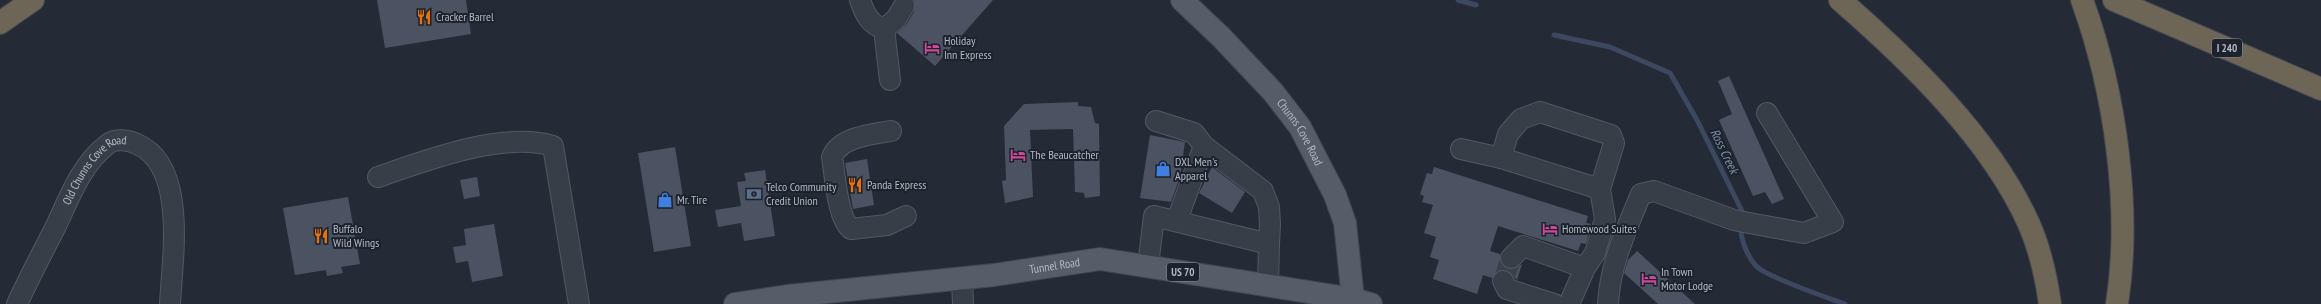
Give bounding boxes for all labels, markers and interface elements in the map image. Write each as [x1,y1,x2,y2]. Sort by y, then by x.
restaurant icon: Cracker Barrel [415,8,433,26]
place label: Cracker Barrel [436,9,494,24]
place label: Holiday Inn Express [944,33,992,62]
hotel icon: Holiday Inn Express [923,39,941,57]
road number: I 240 [2212,39,2242,57]
street label: Chunns Cove Road [1274,95,1327,168]
water label: Ross Creek [1706,126,1744,178]
street label: Old Chunns Cove Road [59,132,127,207]
hotel icon: The Beaucatcher [1009,146,1027,164]
place label: The Beaucatcher [1030,147,1100,162]
place label: DXL Men's Apparel [1175,154,1218,183]
shop icon: DXL Men's Apparel [1154,160,1172,178]
restaurant icon: Panda Express [846,176,864,194]
place label: Panda Express [867,177,926,192]
place label: Telco Community Credit Union [766,179,837,208]
bank icon: Telco Community Credit Union [745,185,763,203]
shop icon: Mr. Tire [656,191,674,209]
place label: Mr. Tire [677,192,707,207]
hotel icon: Homewood Suites [1541,220,1559,238]
place label: Buffalo Wild Wings [333,221,379,250]
place label: Homewood Suites [1562,221,1637,236]
restaurant icon: Buffalo Wild Wings [312,227,330,245]
street label: Tunnel Road [1028,254,1081,277]
road number: US 70 [1167,263,1199,281]
place label: In Town Motor Lodge [1661,264,1713,293]
hotel icon: In Town Motor Lodge [1640,270,1658,288]

